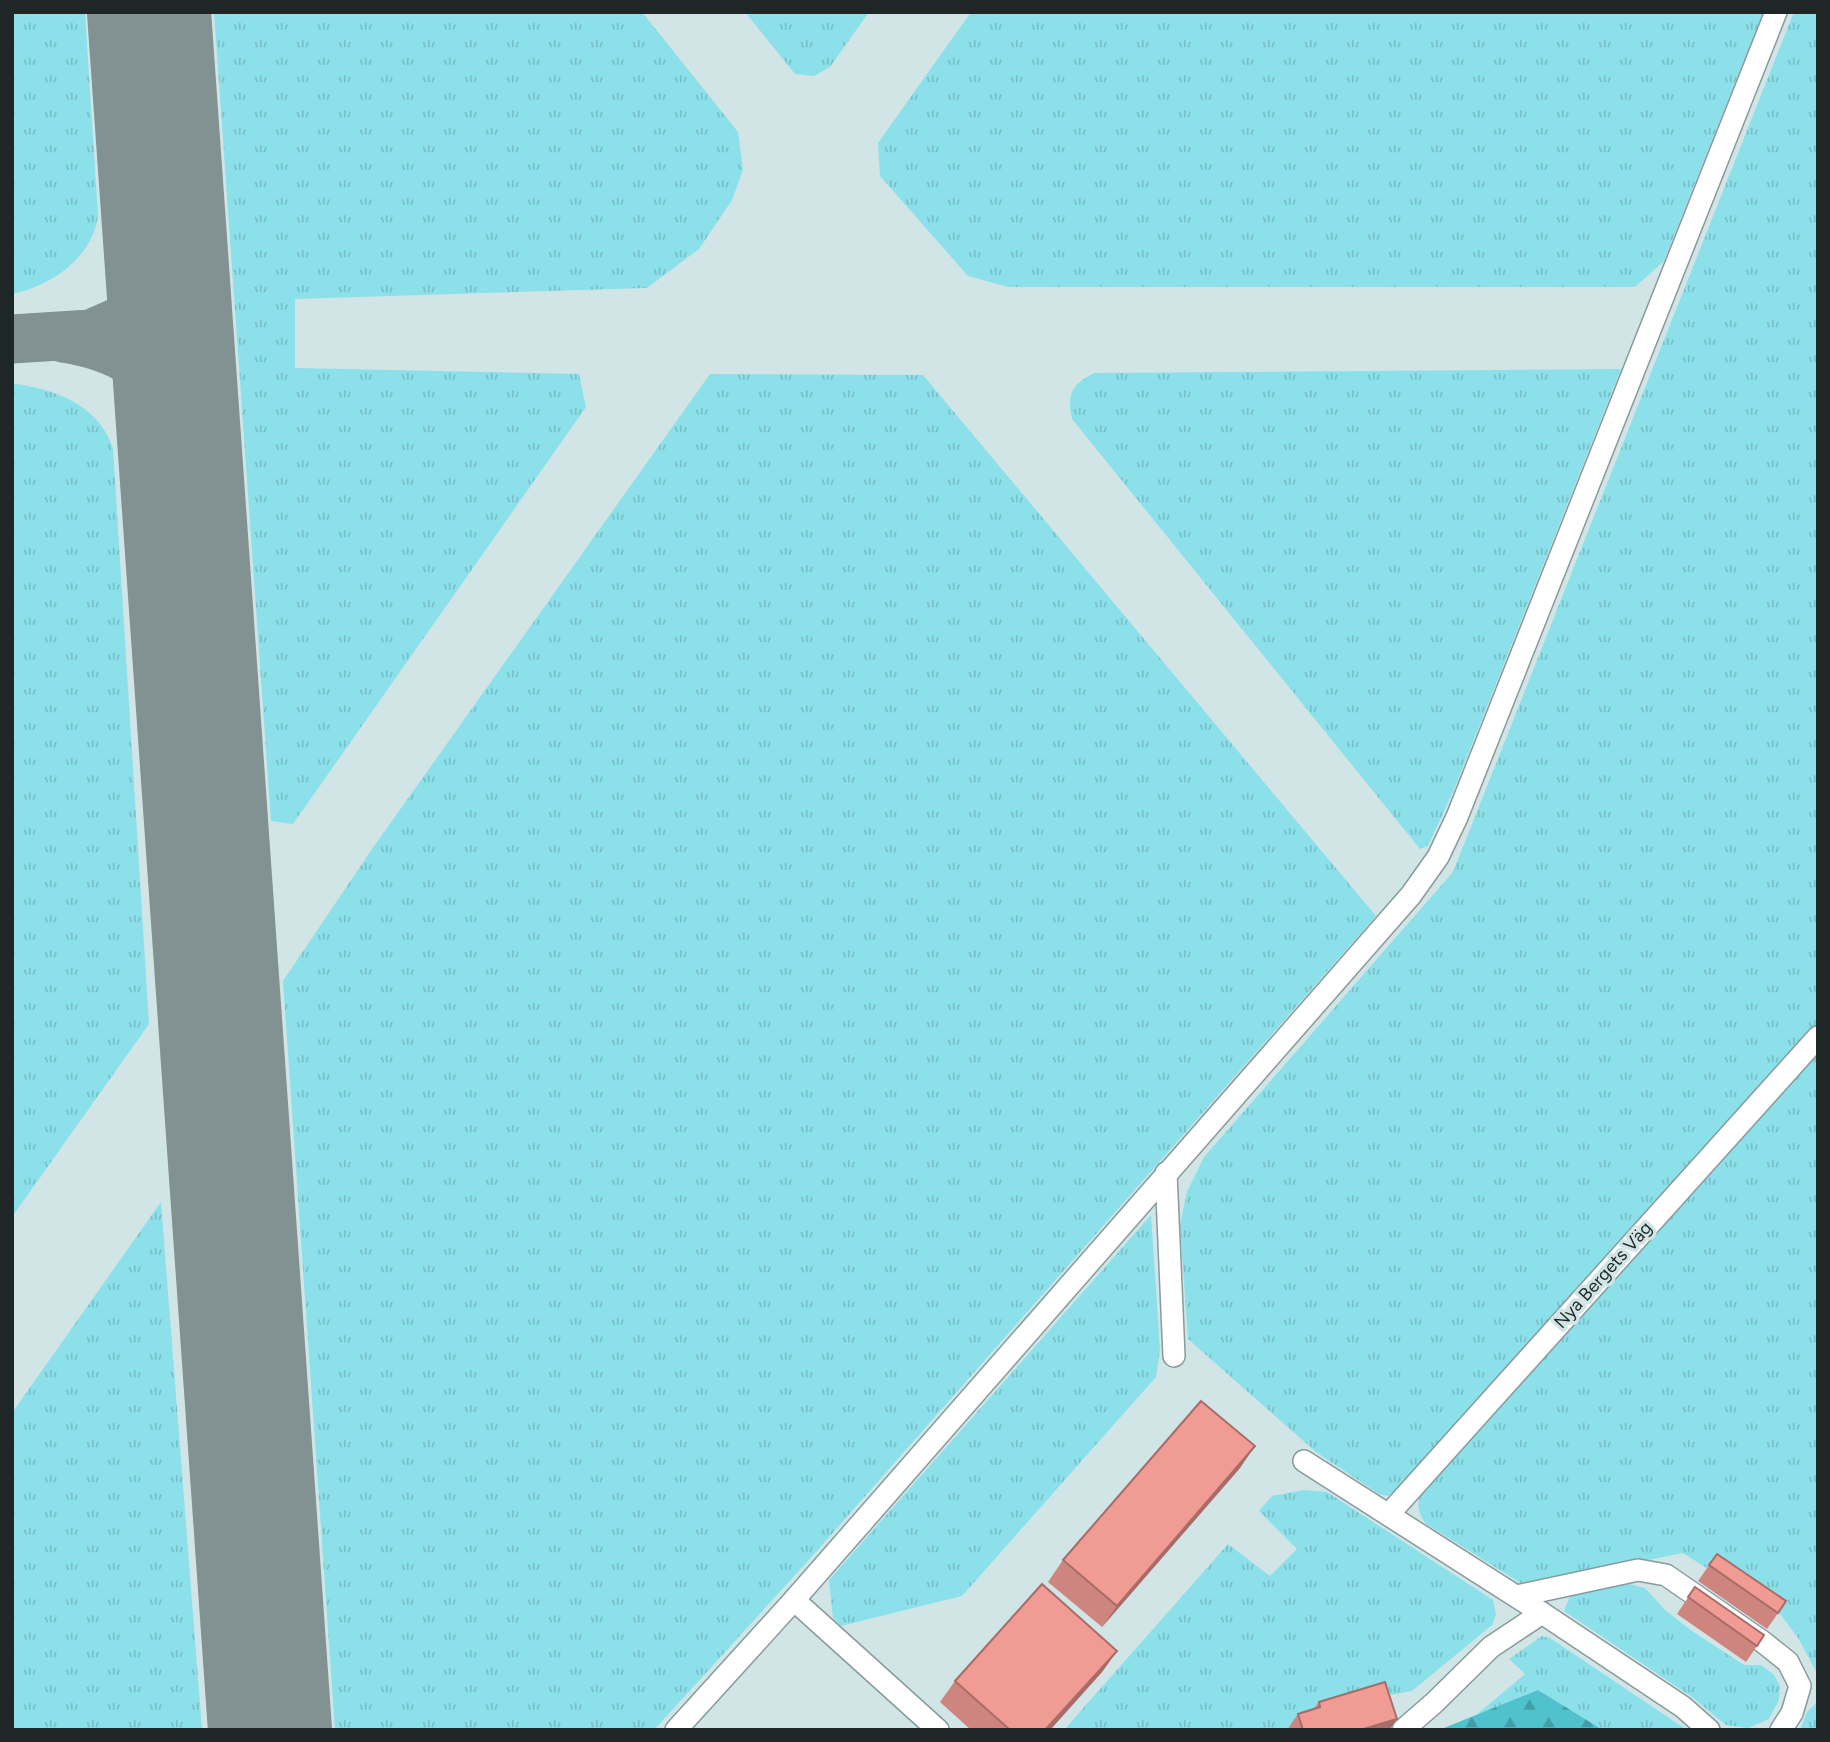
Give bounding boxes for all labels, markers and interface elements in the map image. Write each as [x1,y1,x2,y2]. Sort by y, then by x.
street label: Nya Bergets Väg [1549,1217,1657,1333]

